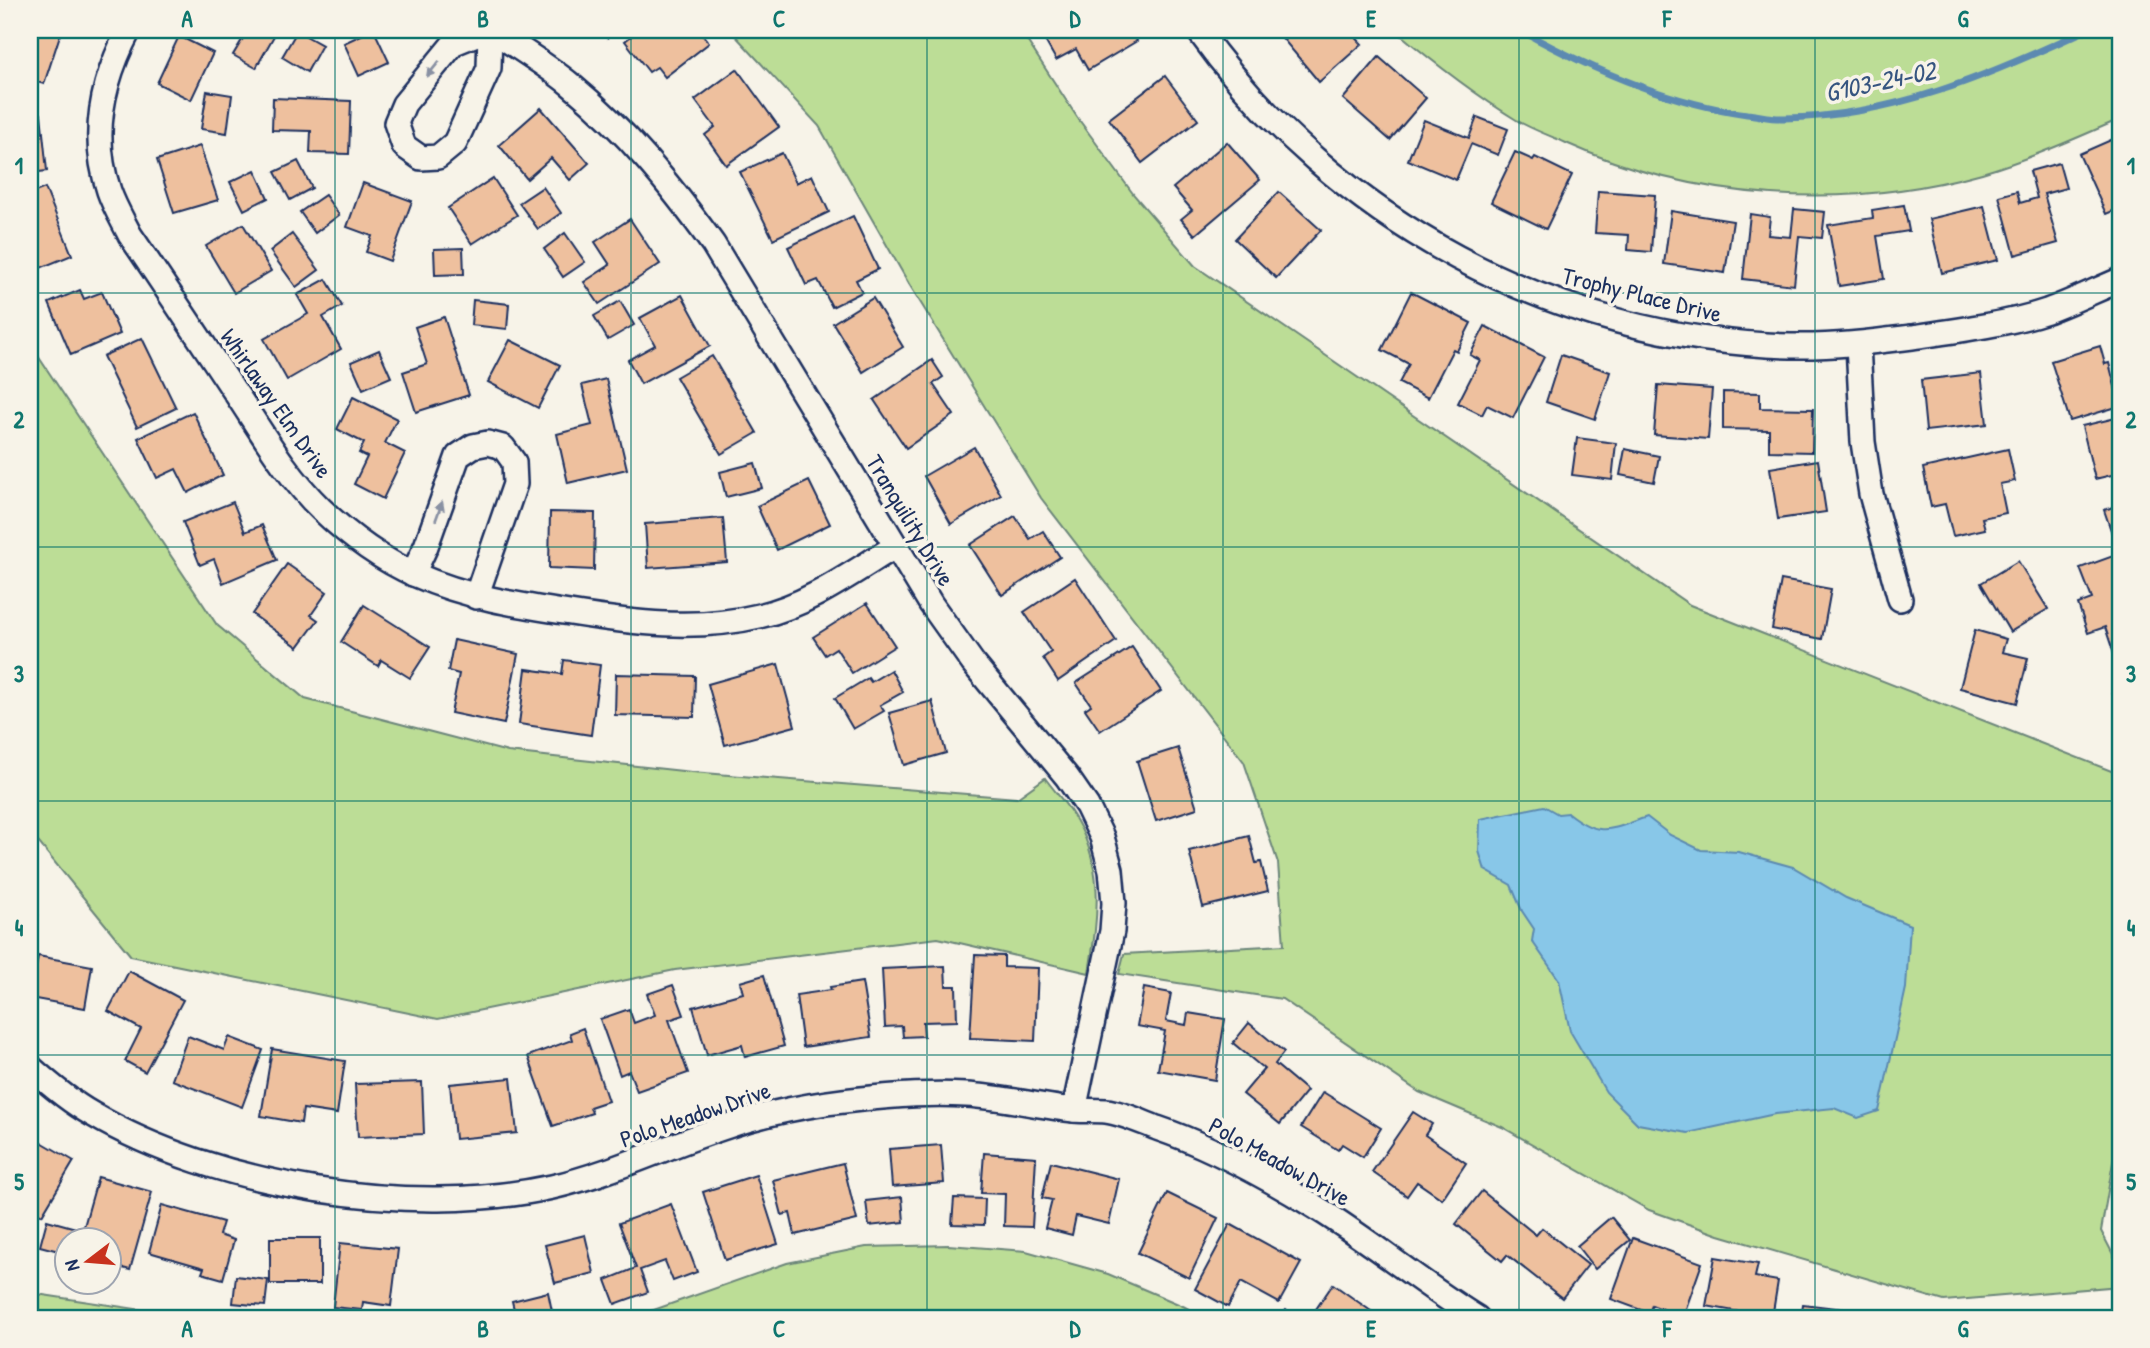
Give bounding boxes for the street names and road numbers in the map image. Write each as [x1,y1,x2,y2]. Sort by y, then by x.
street label: Trophy Place Drive [1559,259,1725,329]
street label: Whirlaway Elm Drive [214,322,341,484]
street label: Tranquility Drive [859,448,963,592]
street label: Polo Meadow Drive [616,1073,775,1155]
street label: Polo Meadow Drive [1204,1109,1357,1213]

